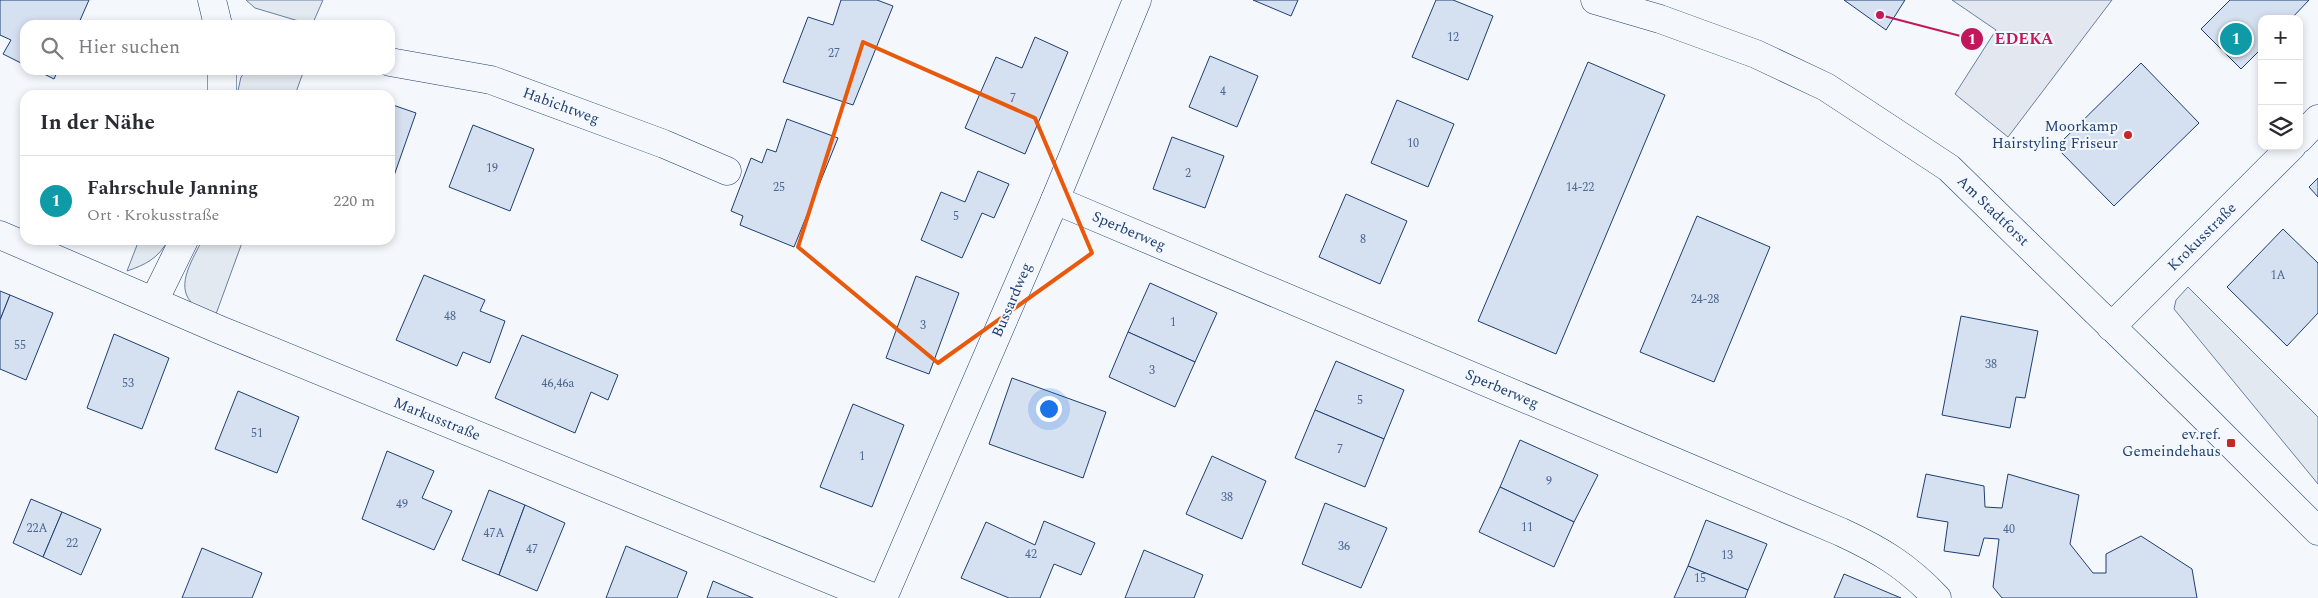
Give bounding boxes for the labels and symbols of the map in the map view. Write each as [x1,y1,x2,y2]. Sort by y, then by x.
pin: 1 [2220,20,2252,58]
callout: EDEKA [1960,23,2064,54]
text: EDEKA [1995,27,2054,51]
house number: 12 [1447,28,1459,47]
text: 1 [1968,28,1976,51]
house number: 27 [828,44,840,63]
street label: Habichtweg [519,81,603,131]
house number: 4 [1220,82,1226,101]
house number: 7 [1010,89,1016,108]
place label: Moorkamp Hairstyling Friseur [1992,115,2118,155]
marker: Moorkamp Hairstyling Friseur [2122,129,2134,141]
house number: 10 [1407,134,1419,153]
house number: 19 [486,159,498,178]
house number: 2 [1185,164,1191,183]
street label: Am Stadtforst [1951,170,2035,252]
house number: 25 [773,178,785,197]
house number: 14-22 [1566,178,1594,197]
street label: Krokusstraße [2162,197,2242,277]
street label: Sperberweg [1089,205,1169,257]
house number: 5 [953,207,959,226]
house number: 8 [1360,230,1366,249]
street label: Bussardweg [986,259,1038,341]
house number: 1A [2270,266,2286,285]
house number: 24-28 [1691,290,1719,309]
house number: 48 [444,307,456,326]
house number: 1 [1170,313,1176,332]
house number: 3 [920,316,926,335]
house number: 55 [14,336,26,355]
house number: 38 [1985,355,1997,374]
house number: 3 [1149,361,1155,380]
street label: Sperberweg [1462,363,1542,415]
house number: 53 [122,374,134,393]
house number: 46,46a [542,374,575,393]
street label: Markusstraße [390,391,484,447]
house number: 5 [1357,391,1363,410]
your location [1036,396,1062,422]
place label: ev.ref. Gemeindehaus [2122,423,2221,463]
house number: 51 [251,424,263,443]
marker: ev.ref. Gemeindehaus [2225,437,2237,449]
house number: 7 [1337,440,1343,459]
house number: 1 [859,447,865,466]
house number: 9 [1546,472,1552,491]
house number: 38 [1221,488,1233,507]
house number: 49 [396,495,408,514]
house number: 11 [1521,518,1533,537]
house number: 22A [26,519,48,538]
house number: 40 [2003,520,2015,539]
house number: 47A [483,524,505,543]
house number: 22 [66,534,78,553]
house number: 36 [1338,537,1350,556]
house number: 47 [526,540,538,559]
house number: 42 [1025,545,1037,564]
house number: 13 [1721,546,1733,565]
house number: 15 [1694,569,1706,588]

